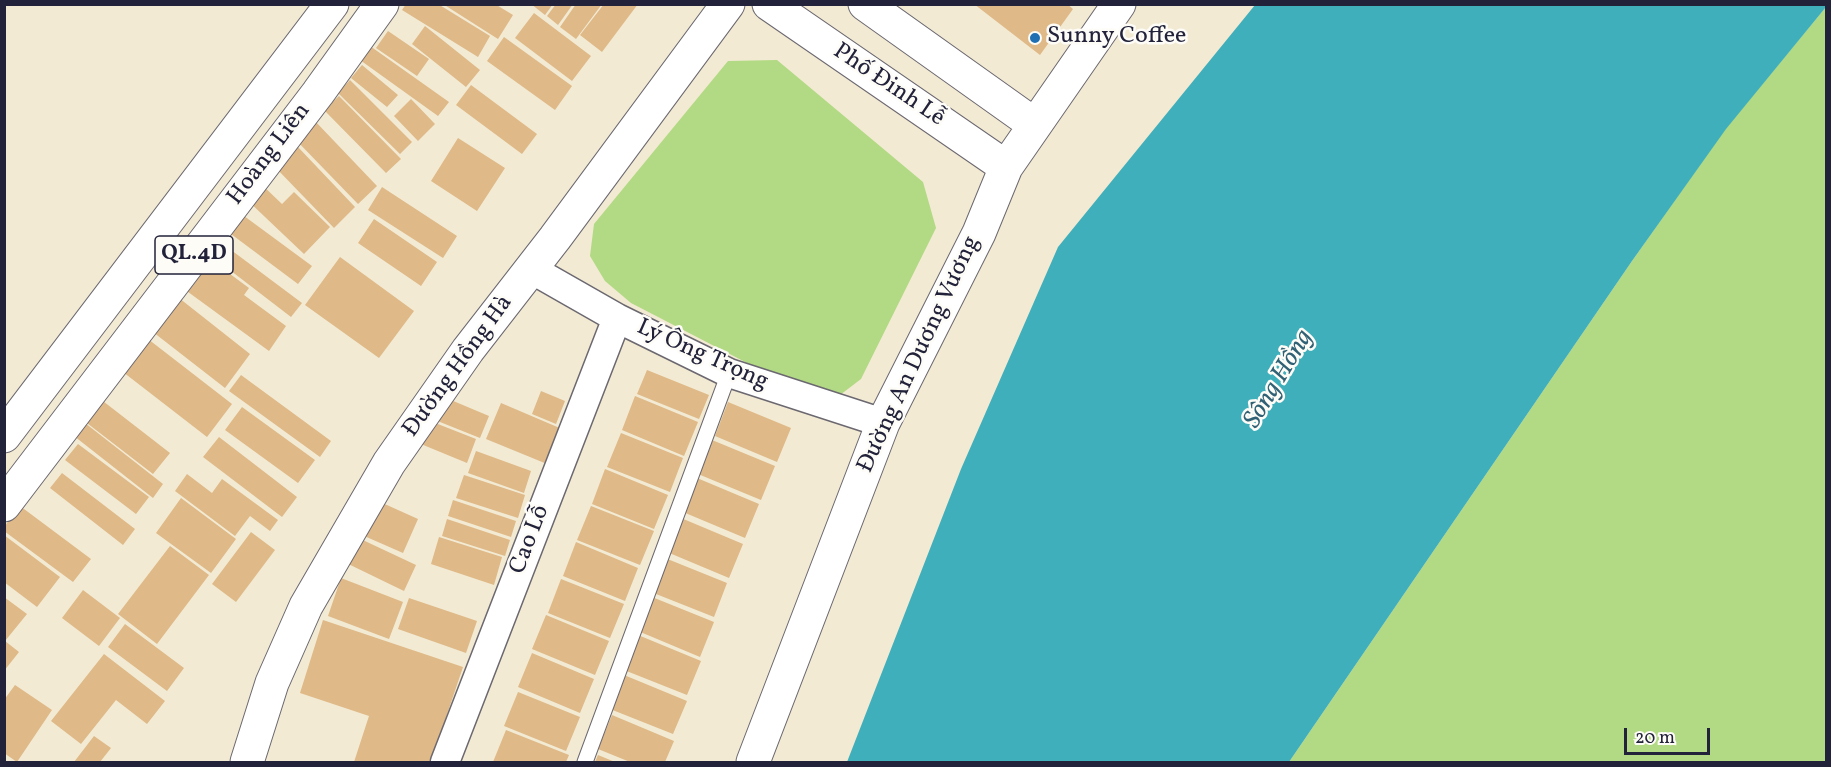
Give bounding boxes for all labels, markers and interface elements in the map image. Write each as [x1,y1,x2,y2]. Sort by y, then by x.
place label: Sunny Coffee [1047,24,1186,52]
marker: Sunny Coffee [1028,31,1042,45]
street label: Phố Đinh Lễ [827,38,949,134]
street label: Hoàng Liên [222,98,318,212]
street label: Đường An Dương Vương [852,232,988,478]
road number: QL.4D [155,236,233,274]
street label: Đường Hồng Hà [398,290,520,444]
street label: Lý Ông Trọng [632,314,772,398]
water label: Sông Hồng [1238,325,1322,435]
street label: Cao Lỗ [505,502,557,578]
scale bar [1627,716,1712,754]
text: 20 m [1635,726,1675,751]

